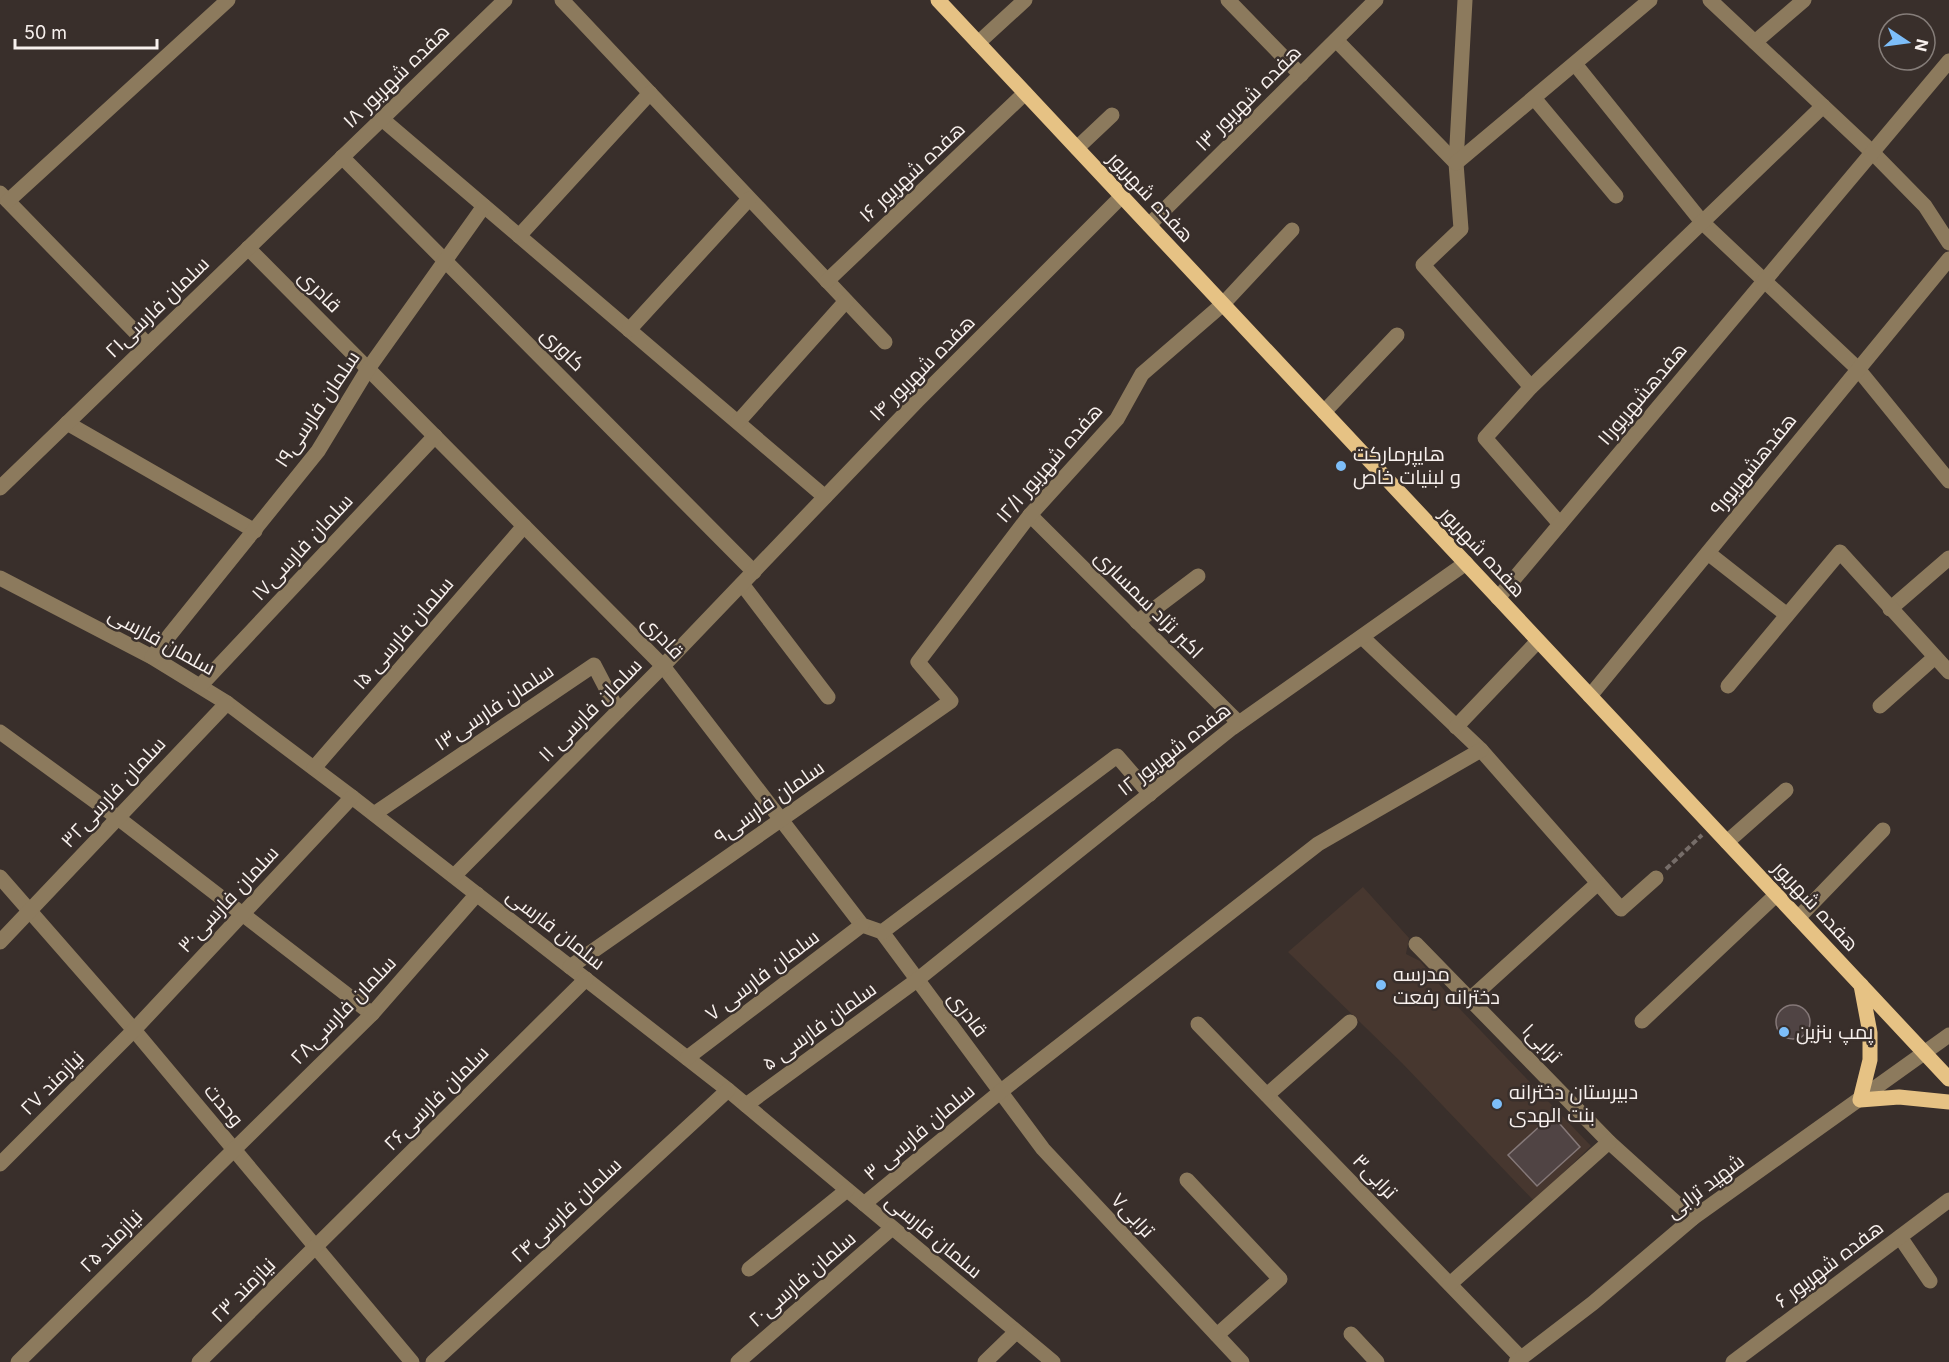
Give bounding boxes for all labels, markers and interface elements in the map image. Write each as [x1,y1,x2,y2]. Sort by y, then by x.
scale bar [15,12,158,50]
north arrow [1877,12,1937,72]
street label: هفده شهریور ۱۸ [338,19,455,134]
text: 50 m [24,22,67,43]
text: N [1910,37,1933,54]
street label: هفده شهریور ۱۳ [1190,40,1307,157]
street label: هفده شهریور ۱۶ [854,117,971,228]
street label: هفده شهریور [1102,146,1199,248]
street label: سلمان فارسی۲۱ [100,251,215,363]
street label: قادری [293,265,346,318]
street label: هفده شهریور ۱۴ [864,310,981,427]
street label: کاوری [535,322,590,377]
street label: هفدهشهریور۱۱ [1592,338,1693,451]
street label: سلمان فارسی۱۹ [269,346,366,472]
street label: هفده شهریور ۱۲/۱ [991,398,1108,528]
street label: هفدهشهریور۹ [1705,408,1802,520]
place label: هایپرمارکت و لبنیات خاص [1353,442,1461,490]
marker: هایپرمارکت و لبنیات خاص [1334,459,1348,473]
street label: سلمان فارسی۱۷ [246,489,358,606]
street label: هفده شهریور [1434,501,1531,603]
street label: اکبر نژاد سمساری [1089,545,1208,664]
street label: سلمان فارسی ۱۵ [348,572,459,695]
street label: سلمان فارسی [104,602,220,681]
street label: قادری [636,610,689,664]
street label: سلمان فارسی ۱۱ [533,653,647,767]
street label: سلمان فارسی۱۳ [430,658,559,756]
street label: هفده شهریور ۱۲ [1113,697,1236,801]
street label: سلمان فارسی۳۲ [56,732,171,853]
street label: سلمان فارسی۹ [709,755,829,850]
street label: سلمان فارسی۳۰ [172,841,284,958]
street label: هفده شهریور [1767,855,1864,957]
street label: سلمان فارسی [501,883,610,976]
street label: سلمان فارسی ۷ [700,924,824,1027]
street label: سلمان فارسی۲۸ [285,951,402,1070]
place label: مدرسه دخترانه رفعت [1393,962,1500,1009]
street label: سلمان فارسی ۵ [757,977,881,1076]
marker: مدرسه دخترانه رفعت [1374,978,1388,992]
street label: قادری [942,986,993,1042]
street label: ترابی۱ [1517,1018,1567,1069]
place label: پمپ بنزین [1796,1020,1874,1045]
marker: پمپ بنزین [1777,1025,1791,1039]
street label: سلمان فارسی۲۶ [378,1040,494,1156]
street label: نیازمند ۲۷ [15,1046,89,1120]
street label: وحدت [199,1079,249,1131]
street label: سلمان فارسی ۳ [859,1079,980,1186]
place label: دبیرستان دخترانه بنت الهدی [1509,1080,1638,1128]
marker: دبیرستان دخترانه بنت الهدی [1490,1097,1504,1111]
street label: ترابی۳ [1347,1149,1403,1205]
street label: شهید ترابی [1661,1149,1749,1224]
street label: سلمان فارسی۲۴ [506,1153,627,1268]
street label: ترابی۷ [1106,1188,1160,1243]
street label: سلمان فارسی [880,1189,987,1284]
street label: نیازمند ۲۵ [75,1205,147,1277]
street label: هفده شهریور ۶ [1770,1215,1889,1313]
street label: سلمان فارسی۲۰ [744,1226,861,1333]
street label: نیازمند ۲۳ [206,1253,280,1327]

